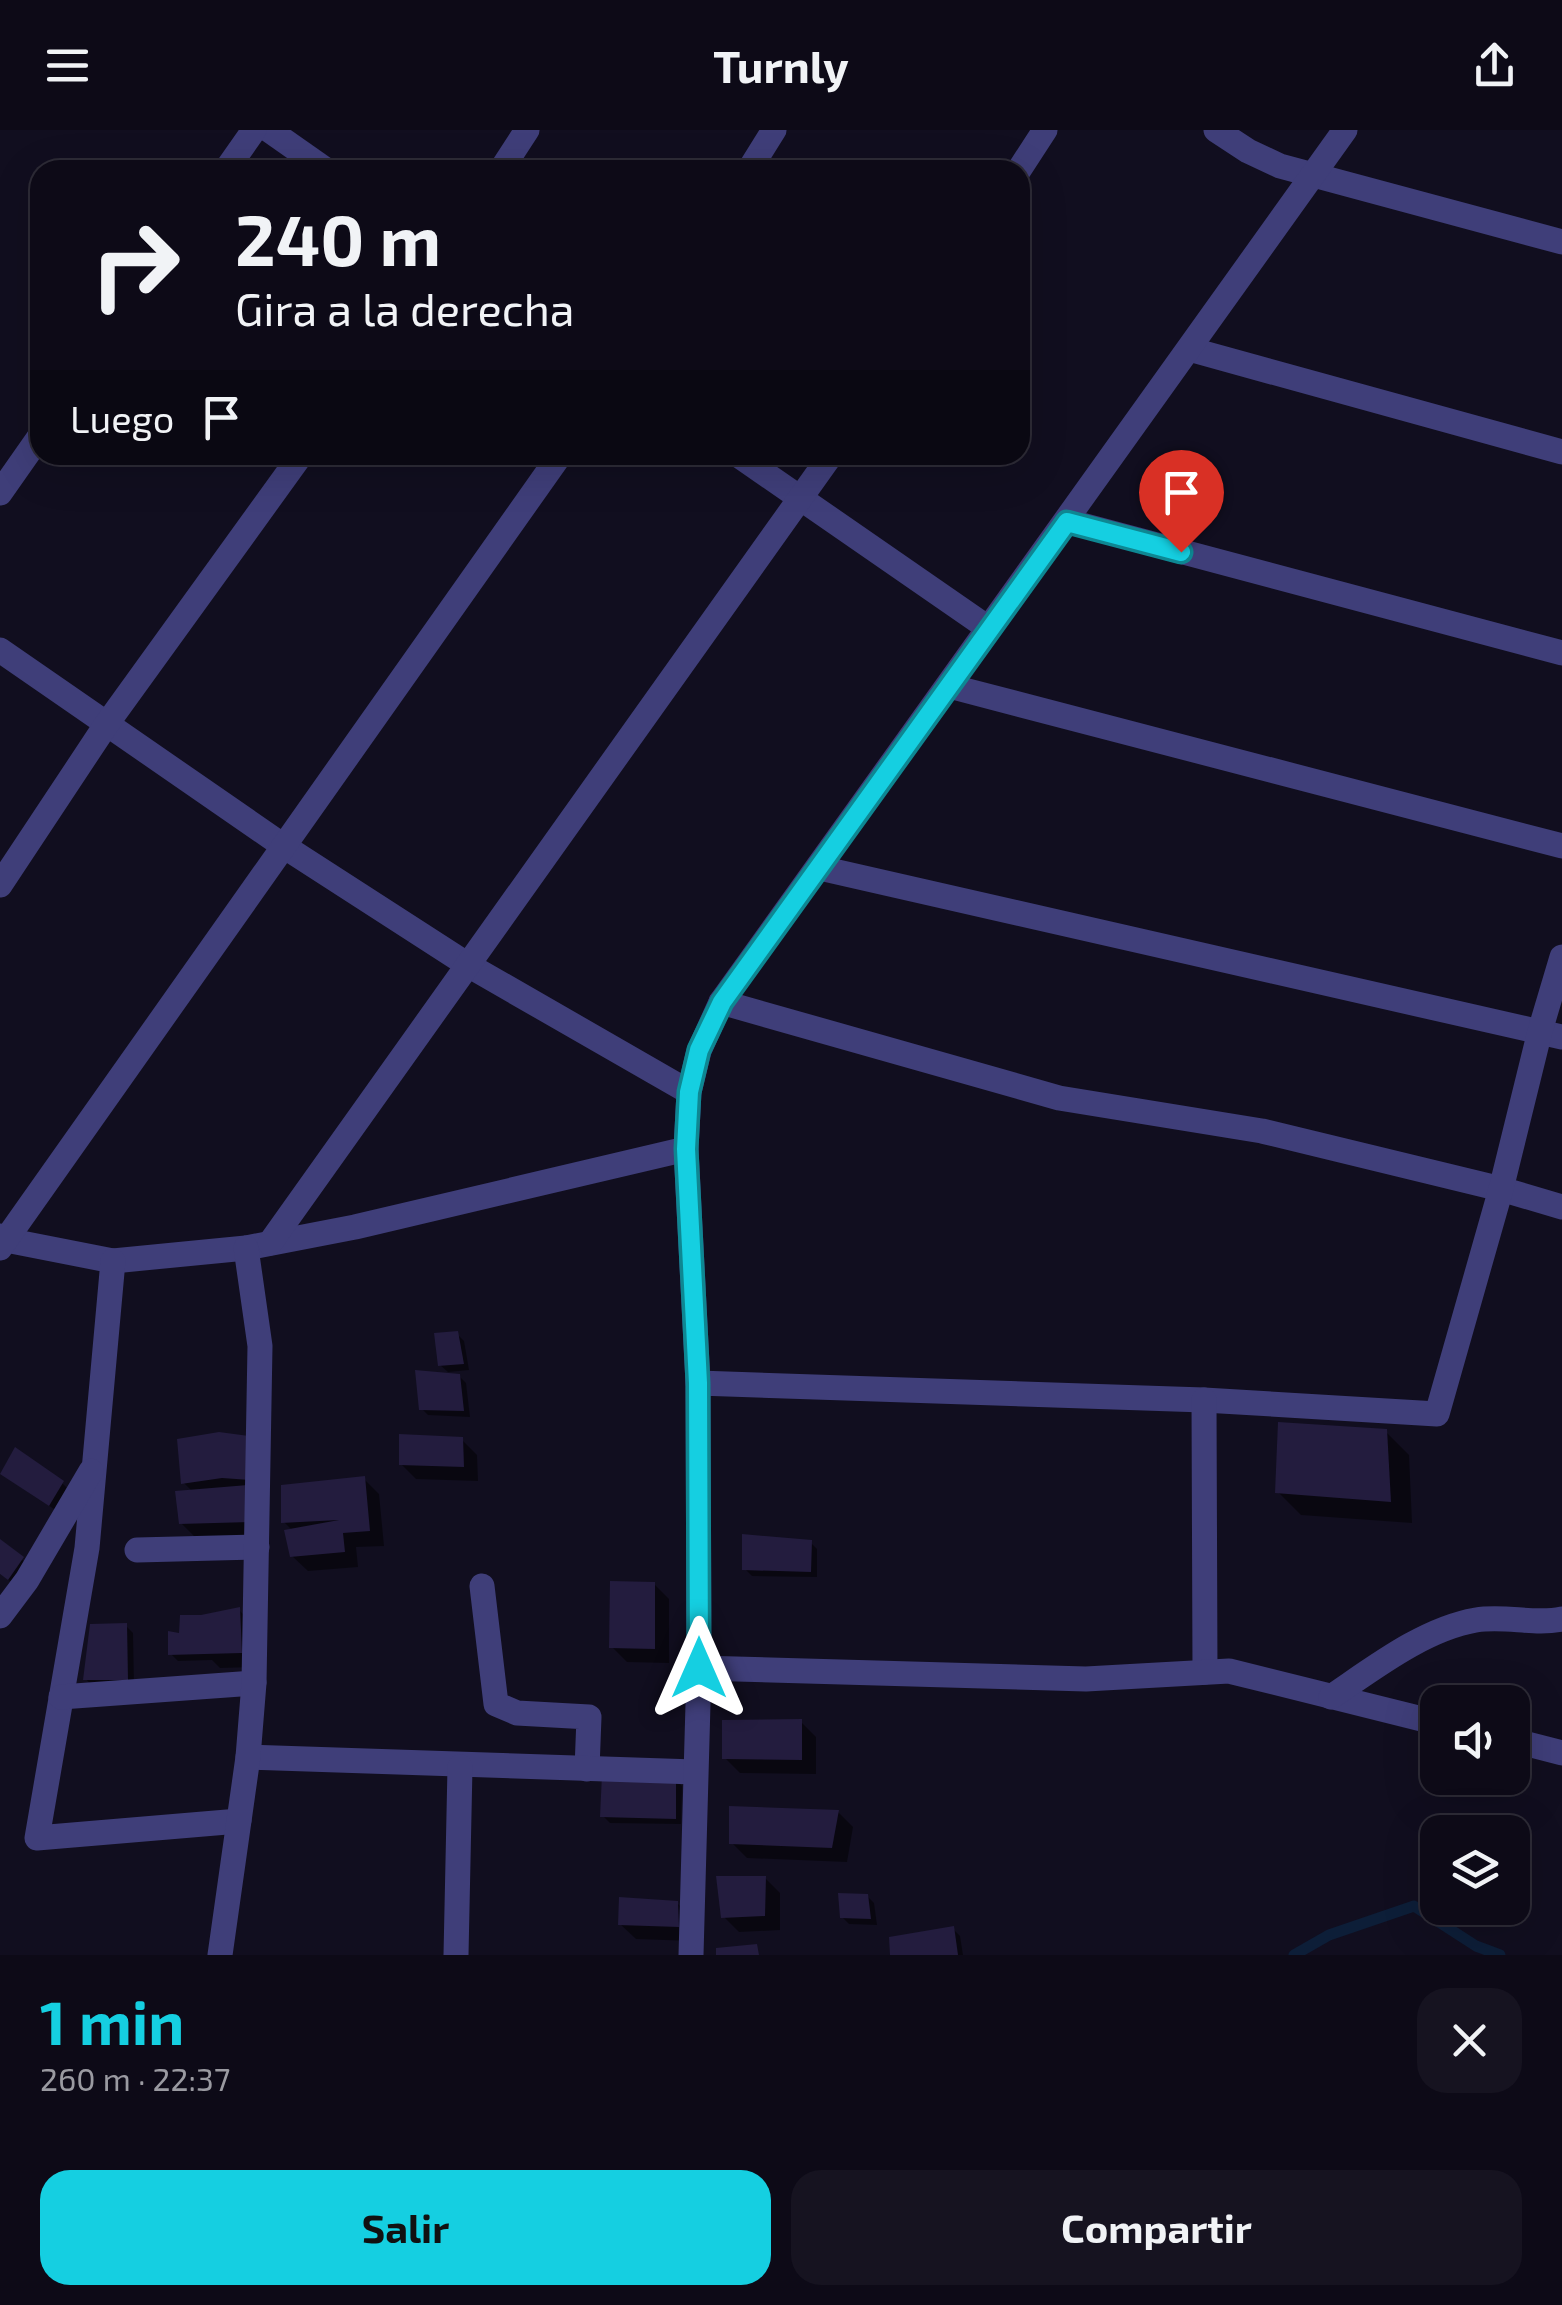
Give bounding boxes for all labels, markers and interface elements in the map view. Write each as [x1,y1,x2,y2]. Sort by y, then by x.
icon: menu [40,38,95,93]
text: Turnly [713,38,849,92]
icon: share [1467,38,1522,93]
text: 240 m [235,196,441,280]
icon: right [70,200,200,330]
text: Gira a la derecha [235,281,574,335]
icon: arrive [194,390,249,445]
text: Luego [70,395,174,441]
pin [1139,450,1224,553]
icon: arrive [1154,465,1209,520]
position arrow [647,1616,751,1720]
map controls [1420,1685,1530,1925]
button: sound [1420,1685,1530,1795]
button: layers [1420,1815,1530,1925]
text: 1 min [40,1985,184,2057]
button: close [1417,1988,1522,2093]
text: 260 m · 22:37 [40,2059,230,2097]
button: Salir [40,2170,771,2285]
button: Compartir [791,2170,1522,2285]

